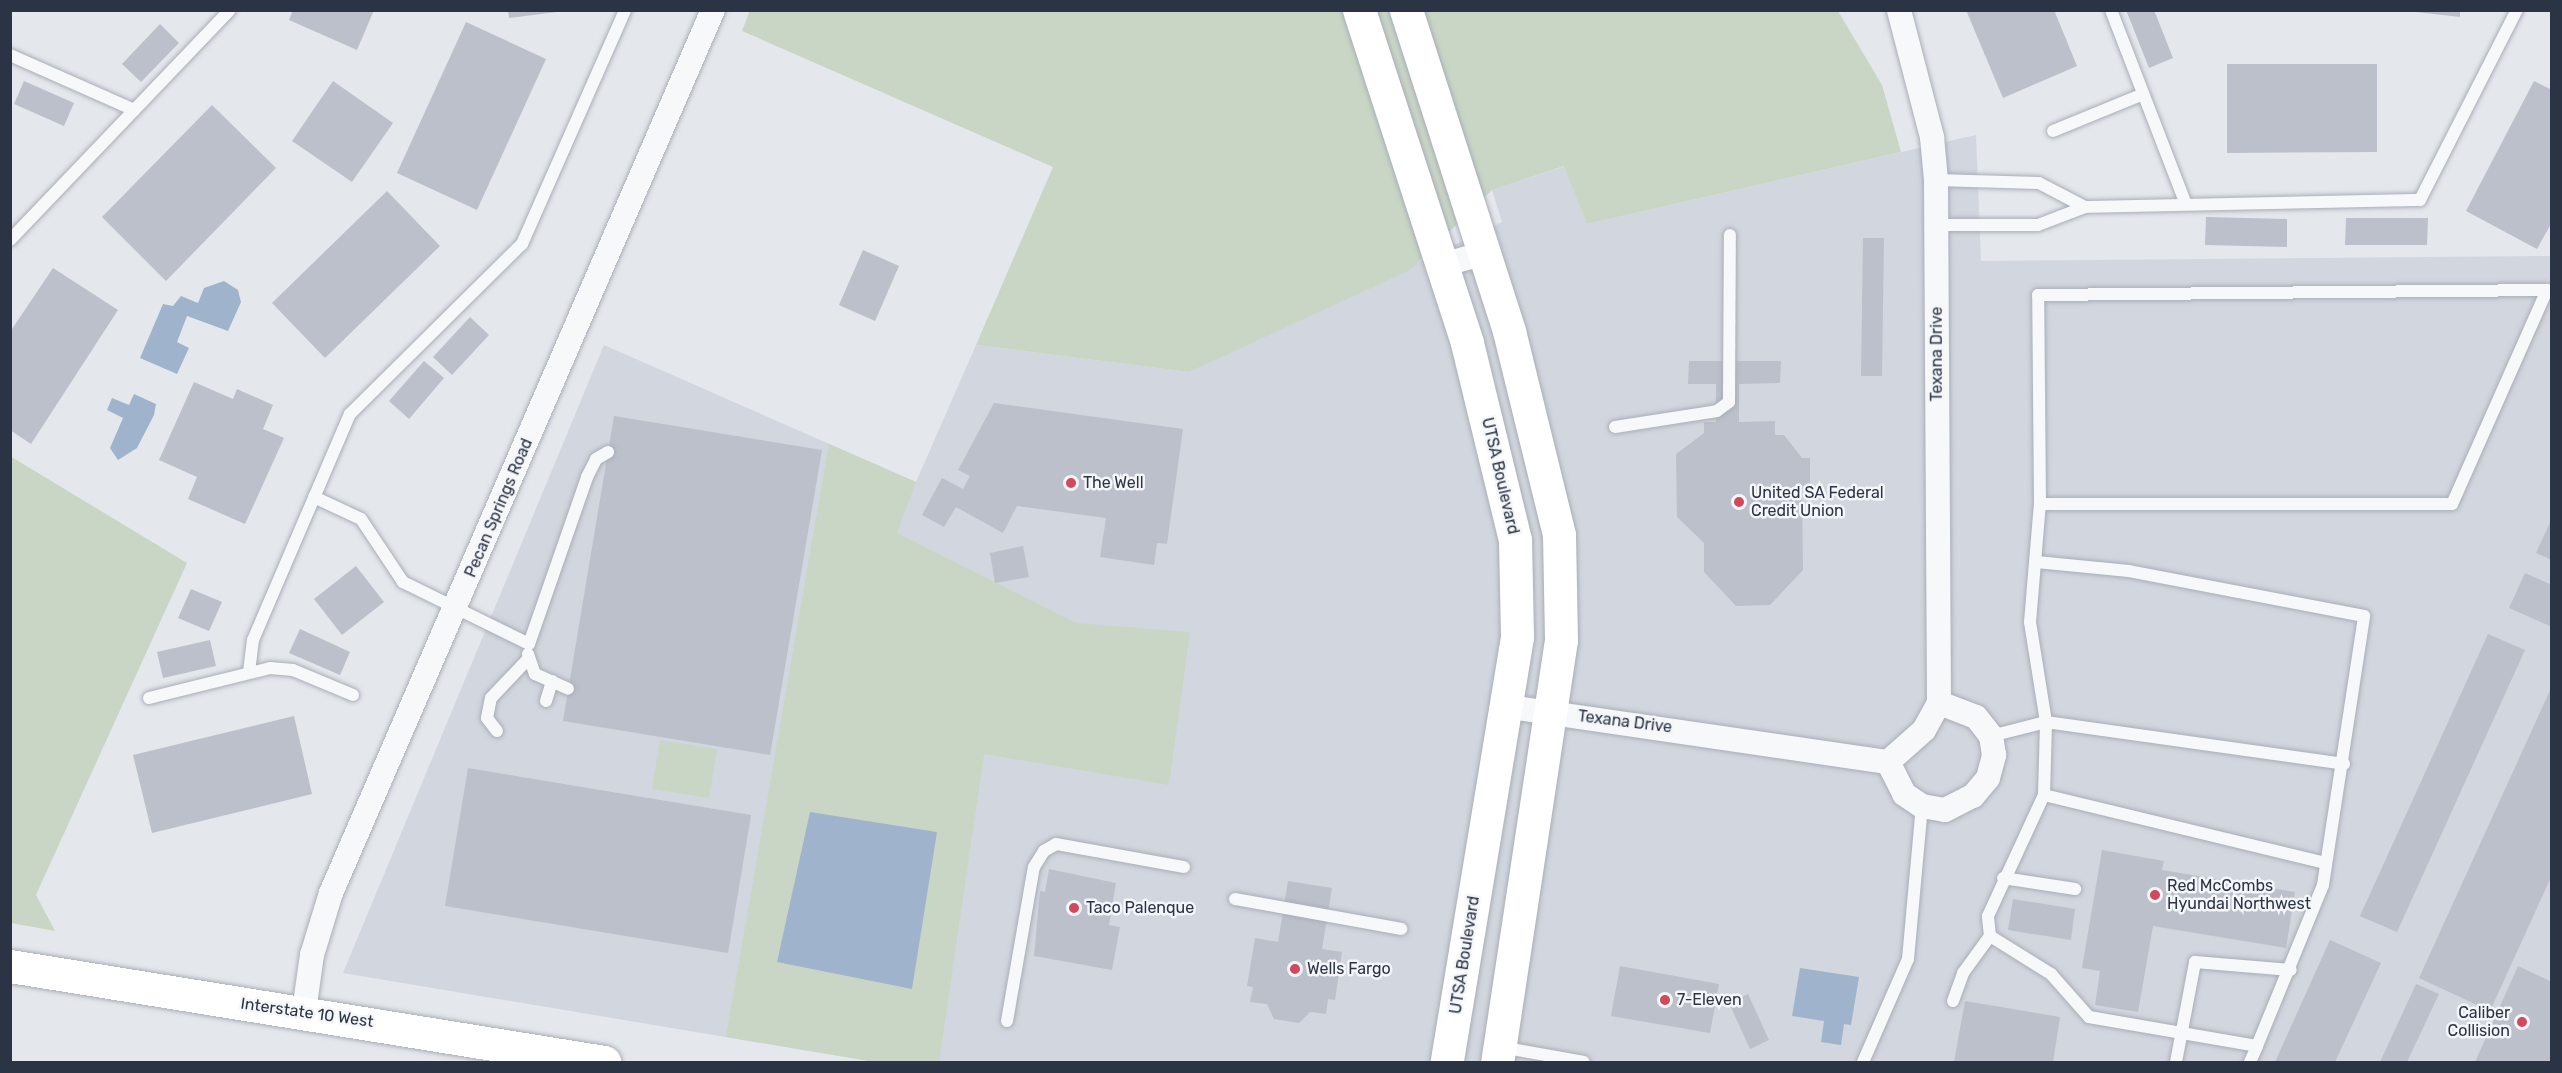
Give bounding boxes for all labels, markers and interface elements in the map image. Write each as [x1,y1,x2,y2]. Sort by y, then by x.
street label: Texana Drive [1927,307,1947,401]
street label: UTSA Boulevard [1477,416,1523,536]
street label: Pecan Springs Road [461,436,537,580]
place label: The Well [1083,473,1144,493]
marker: The Well [1064,476,1078,490]
place label: United SA Federal Credit Union [1751,483,1884,521]
marker: United SA Federal Credit Union [1732,495,1746,509]
street label: Texana Drive [1577,707,1673,737]
place label: Red McCombs Hyundai Northwest [2167,876,2311,914]
marker: Red McCombs Hyundai Northwest [2148,888,2162,902]
street label: UTSA Boulevard [1446,894,1484,1016]
place label: Taco Palenque [1086,898,1194,918]
marker: Taco Palenque [1067,901,1081,915]
place label: Wells Fargo [1307,959,1391,979]
marker: Wells Fargo [1288,962,1302,976]
place label: 7-Eleven [1677,990,1742,1010]
marker: 7-Eleven [1658,993,1672,1007]
street label: Interstate 10 West [239,994,375,1032]
place label: Caliber Collision [2448,1003,2510,1041]
marker: Caliber Collision [2515,1015,2529,1029]

